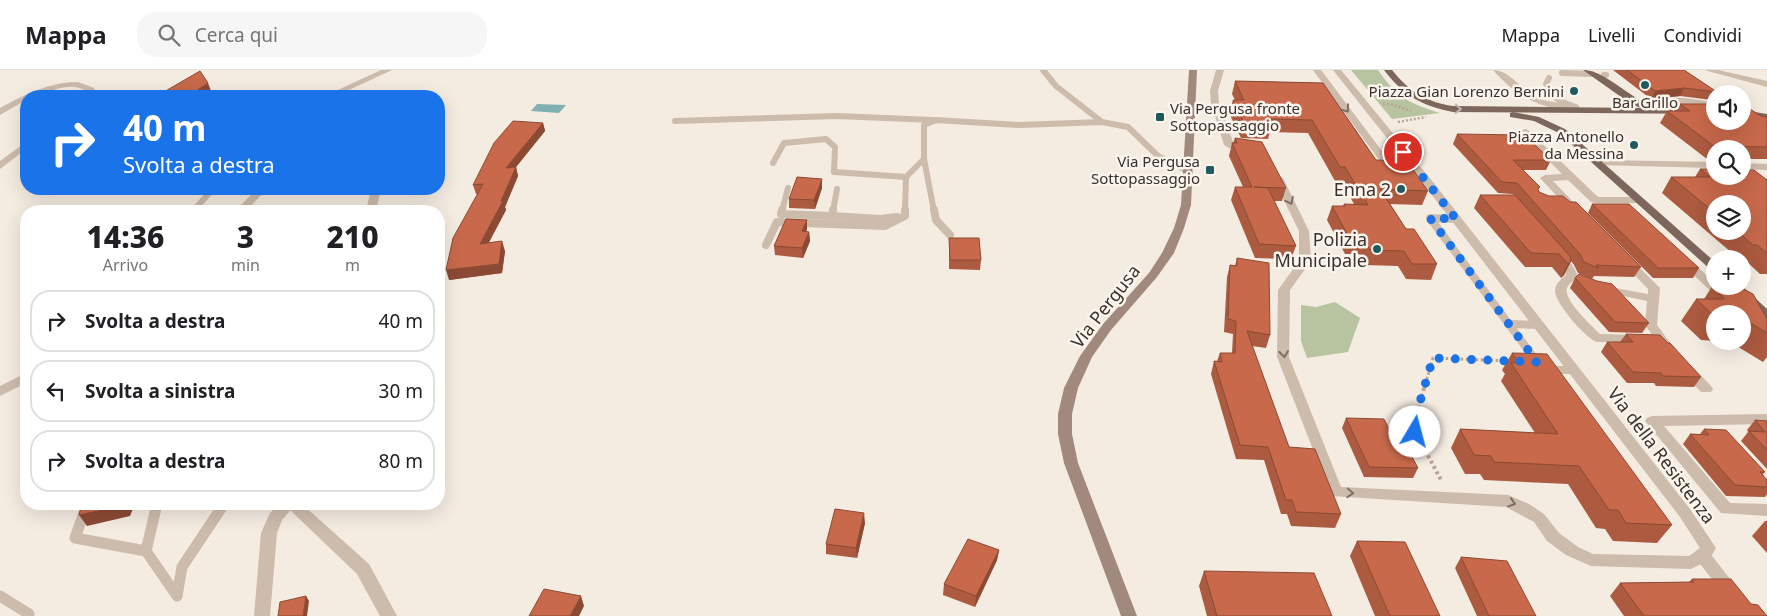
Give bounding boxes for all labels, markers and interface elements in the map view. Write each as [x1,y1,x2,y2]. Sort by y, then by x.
search box [137,12,487,57]
text: Mappa [25,18,107,51]
icon: search [155,21,183,49]
text: Cerca qui [195,22,278,48]
text: Mappa [1501,23,1560,47]
text: Livelli [1588,23,1635,47]
text: Condividi [1663,23,1742,47]
marker: Bar Grillo [1639,79,1651,91]
place label: Piazza Gian Lorenzo Bernini [1369,81,1564,101]
marker: Piazza Gian Lorenzo Bernini [1568,85,1580,97]
map controls [1706,85,1751,350]
button: sound [1706,85,1751,130]
place label: Bar Grillo [1612,92,1678,112]
place label: Via Pergusa fronte Sottopassaggio [1170,98,1300,135]
one-way arrow [1340,103,1349,113]
one-way arrow [1454,103,1462,114]
text: 40 m [123,104,206,151]
icon: right [40,110,105,175]
marker: Via Pergusa fronte Sottopassaggio [1154,111,1166,123]
place label: Piazza Antonello da Messina [1508,126,1624,163]
pin [1382,131,1424,173]
icon: arrive [1389,138,1417,166]
marker: Piazza Antonello da Messina [1628,139,1640,151]
button: search [1706,140,1751,185]
text: Svolta a destra [123,149,275,179]
place label: Via Pergusa Sottopassaggio [1091,151,1200,188]
marker: Via Pergusa Sottopassaggio [1204,164,1216,176]
place label: Enna 2 [1334,177,1391,201]
marker: Enna 2 [1395,183,1407,195]
button: layers [1706,195,1751,240]
one-way arrow [1283,196,1293,205]
text: 14:36 [87,216,164,257]
text: 3 [237,216,254,257]
text: 210 [326,216,378,257]
place label: Polizia Municipale [1275,227,1367,272]
marker: Polizia Municipale [1371,243,1383,255]
button: + [1706,250,1751,295]
text: Arrivo [103,254,148,276]
text: min [231,254,260,276]
text: m [345,254,360,276]
street label: Via Pergusa [1065,259,1145,353]
button: − [1706,305,1751,350]
icon: right [42,307,70,335]
text: Svolta a destra [85,308,225,334]
text: 40 m [379,308,423,334]
one-way arrow [1278,350,1289,358]
icon: left [42,377,70,405]
text: Svolta a sinistra [85,378,235,404]
text: 30 m [379,378,423,404]
street label: Via della Resistenza [1603,382,1721,528]
position arrow [1388,405,1440,457]
icon: right [42,447,70,475]
text: Svolta a destra [85,448,225,474]
text: 80 m [379,448,423,474]
one-way arrow [1346,488,1354,498]
one-way arrow [1507,497,1515,507]

